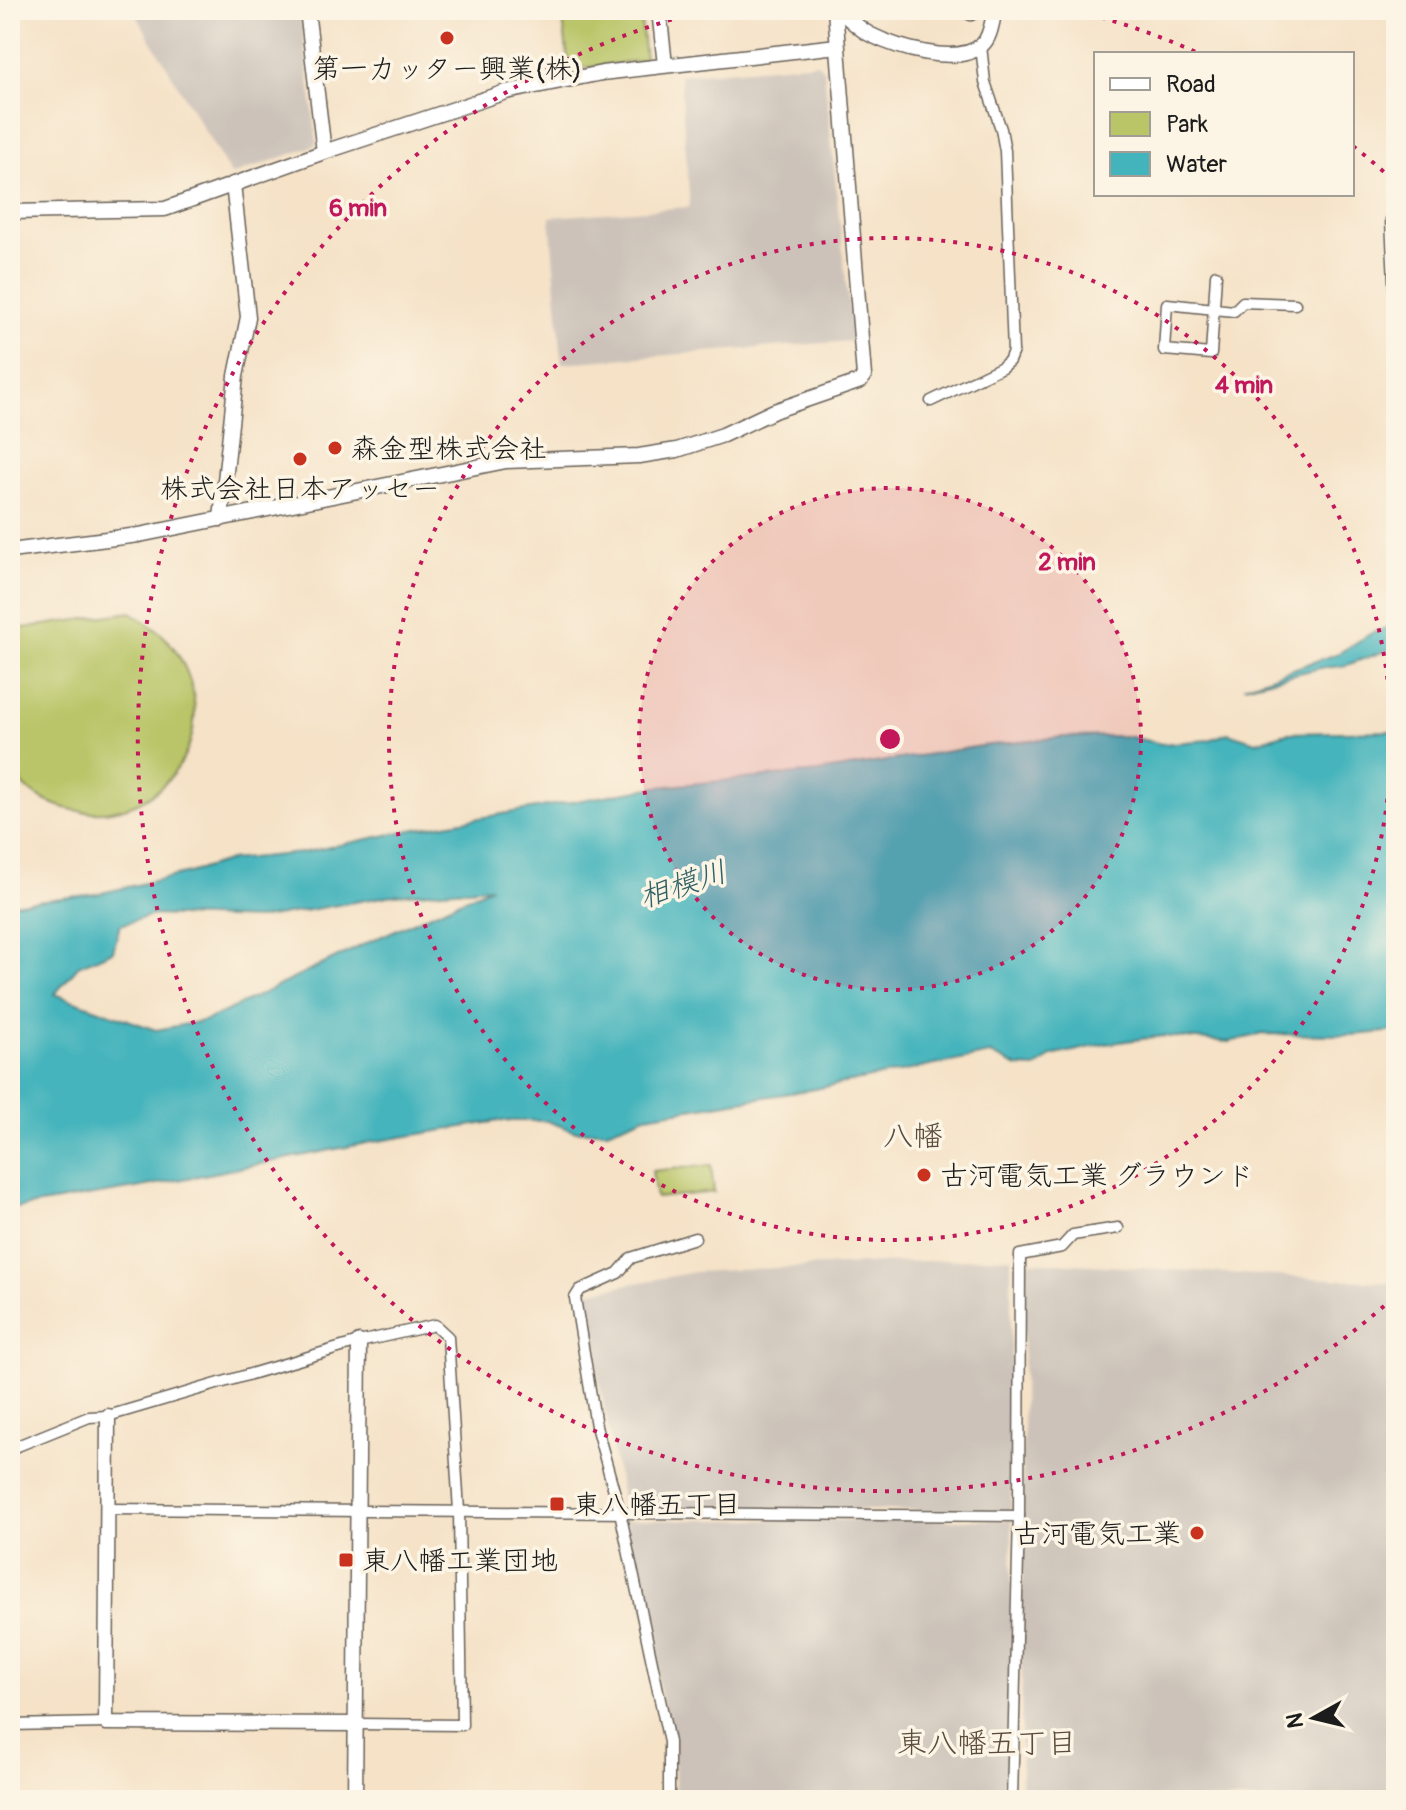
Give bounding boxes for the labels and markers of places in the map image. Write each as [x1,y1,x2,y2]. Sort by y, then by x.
marker: 第一カッター興業(株) [438,29,456,47]
place label: 第一カッター興業(株) [312,52,582,87]
place label: 森金型株式会社 [351,432,547,467]
marker: 森金型株式会社 [326,439,344,457]
marker: 株式会社日本アッセー [291,450,309,468]
place label: 株式会社日本アッセー [160,472,440,507]
centre of rings [876,725,904,753]
place label: 古河電気工業 グラウンド [940,1159,1254,1194]
marker: 古河電気工業 グラウンド [915,1166,933,1184]
place label: 東八幡五丁目 [573,1488,741,1523]
marker: 東八幡五丁目 [548,1495,566,1513]
place label: 古河電気工業 [1013,1517,1181,1552]
marker: 古河電気工業 [1188,1524,1206,1542]
place label: 東八幡工業団地 [362,1544,558,1579]
marker: 東八幡工業団地 [337,1551,355,1569]

